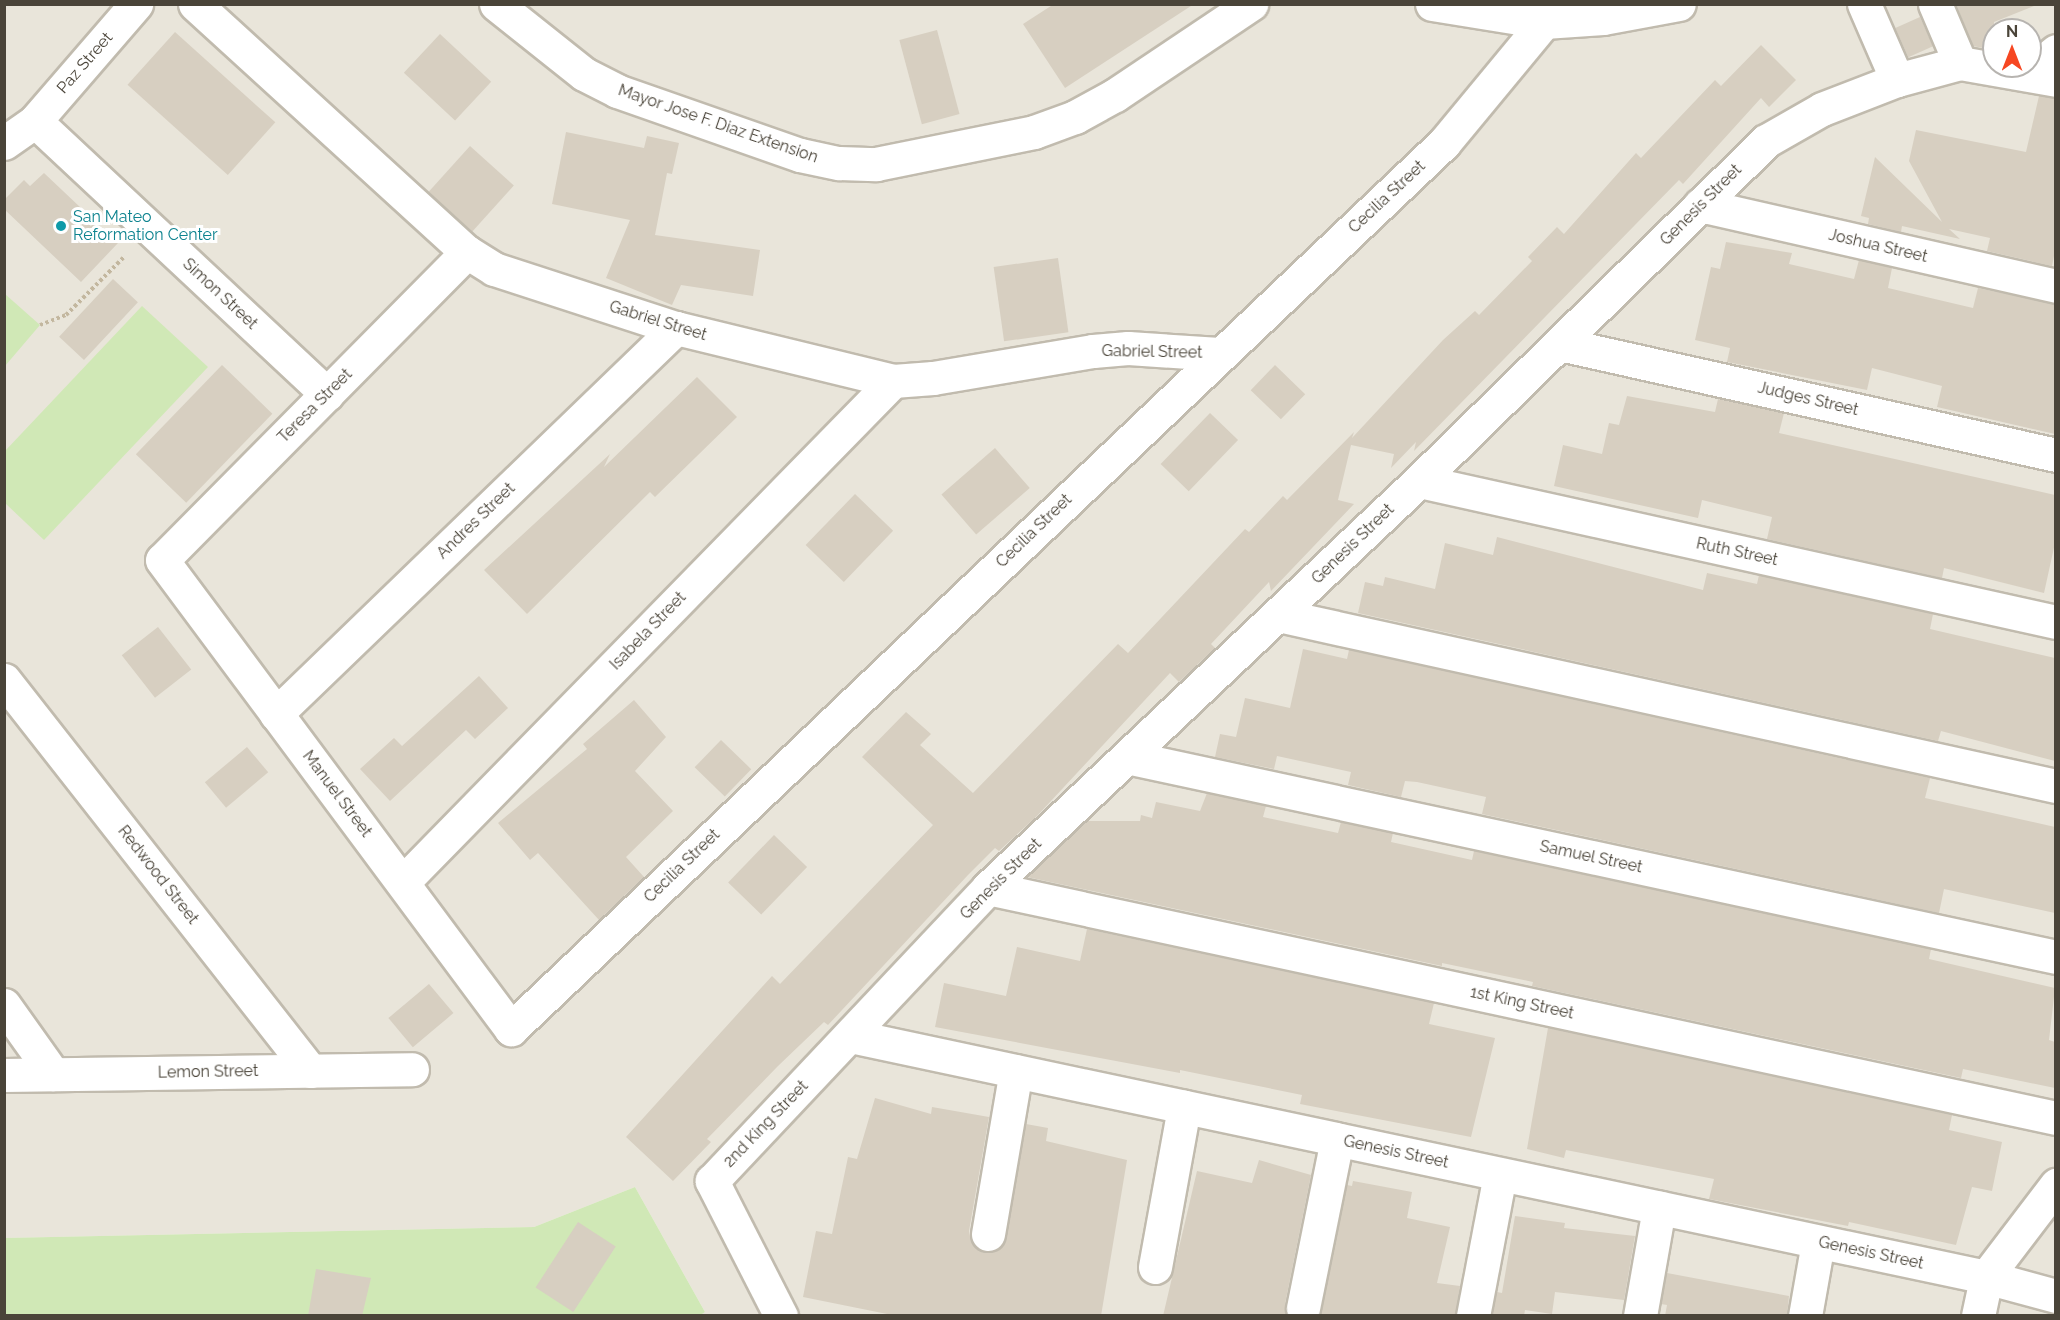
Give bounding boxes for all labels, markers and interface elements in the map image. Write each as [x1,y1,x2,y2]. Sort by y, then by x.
north arrow [1982,18,2042,78]
text: N [2006,22,2018,41]
street label: Paz Street [53,28,117,98]
street label: Mayor Jose F. Diaz Extension [615,81,821,167]
street label: Cecilia Street [1345,157,1429,237]
street label: Genesis Street [1656,160,1746,250]
place label: San Mateo Reformation Center [73,207,218,245]
marker: San Mateo Reformation Center [54,219,68,233]
street label: Joshua Street [1827,225,1929,267]
street label: Simon Street [179,255,261,333]
street label: Gabriel Street [607,297,709,345]
street label: Gabriel Street [1101,342,1203,362]
street label: Teresa Street [274,365,356,447]
street label: Judges Street [1756,378,1860,420]
street label: Andres Street [433,479,519,563]
street label: Cecilia Street [992,490,1076,572]
street label: Genesis Street [1308,500,1398,588]
street label: Ruth Street [1694,534,1780,570]
street label: Isabela Street [606,588,690,674]
street label: Manuel Street [298,747,376,841]
street label: Redwood Street [114,822,202,928]
street label: Cecilia Street [640,825,724,907]
street label: Genesis Street [956,834,1046,924]
street label: Samuel Street [1538,837,1644,877]
street label: 1st King Street [1468,983,1576,1023]
street label: Lemon Street [158,1062,258,1082]
street label: 2nd King Street [720,1077,812,1171]
street label: Genesis Street [1342,1131,1450,1173]
street label: Genesis Street [1817,1232,1925,1274]

